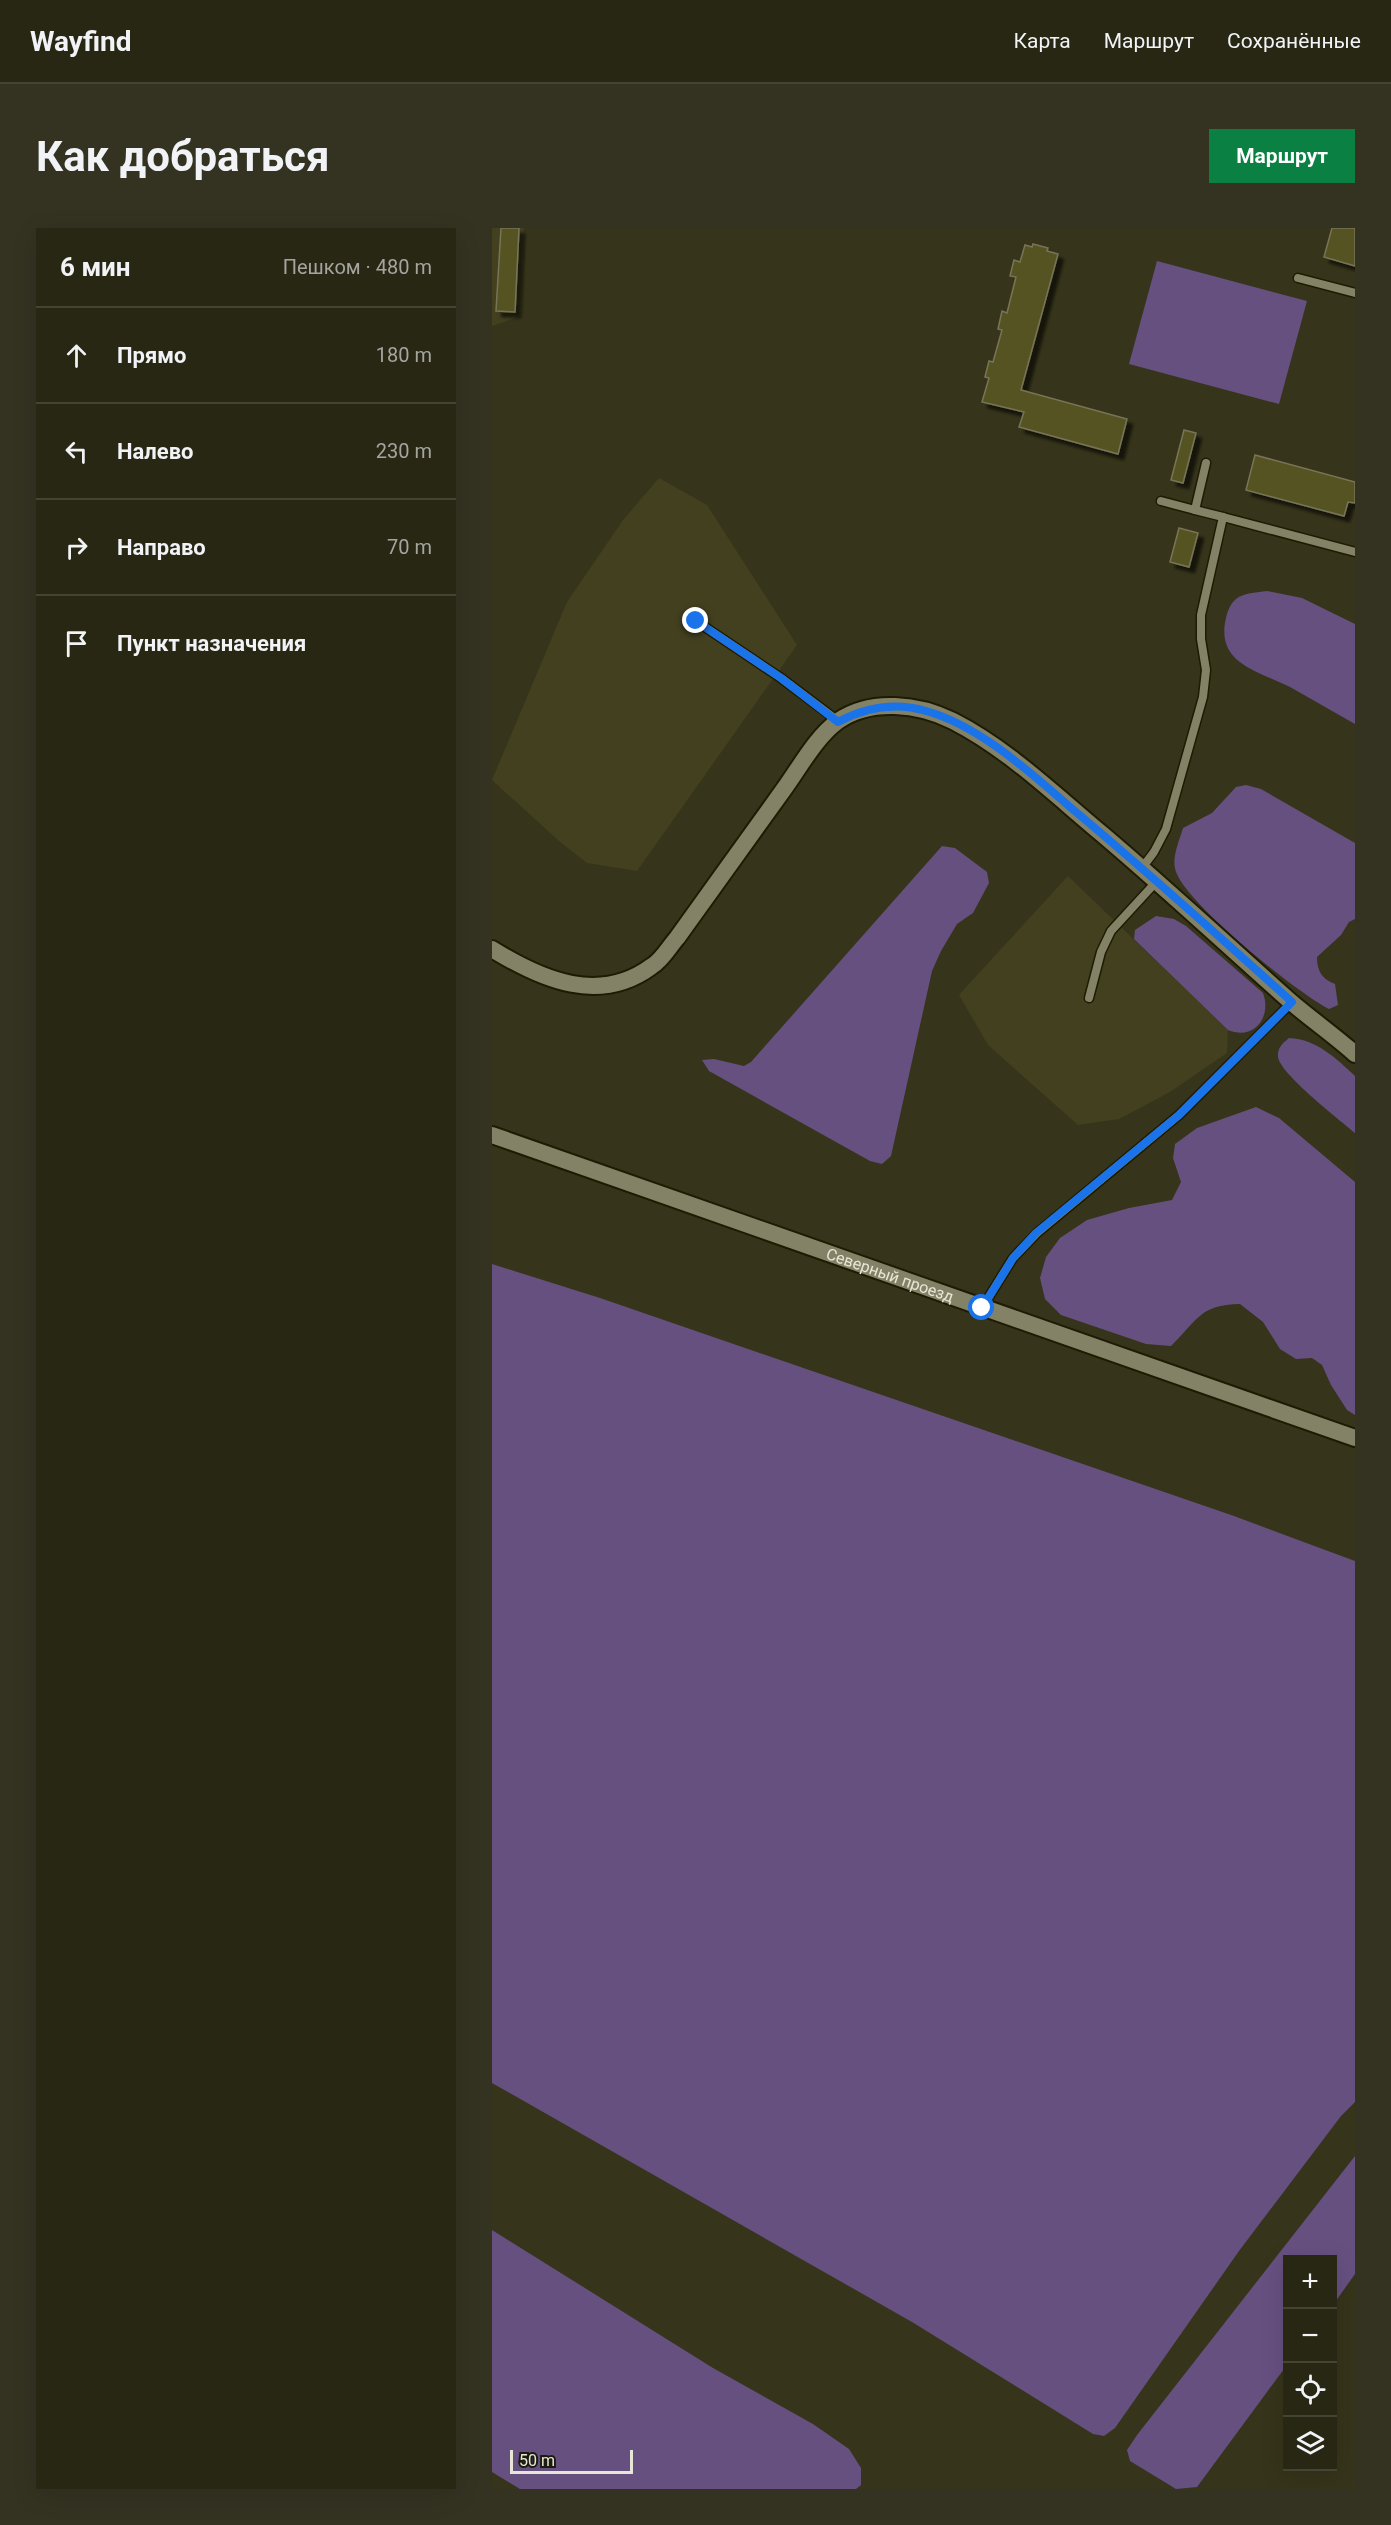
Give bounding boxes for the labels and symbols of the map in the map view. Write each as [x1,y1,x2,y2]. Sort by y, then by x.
route end [682,607,708,633]
street label: Северный проезд [824,1244,957,1307]
route start [968,1294,994,1320]
scale bar [510,2447,633,2474]

